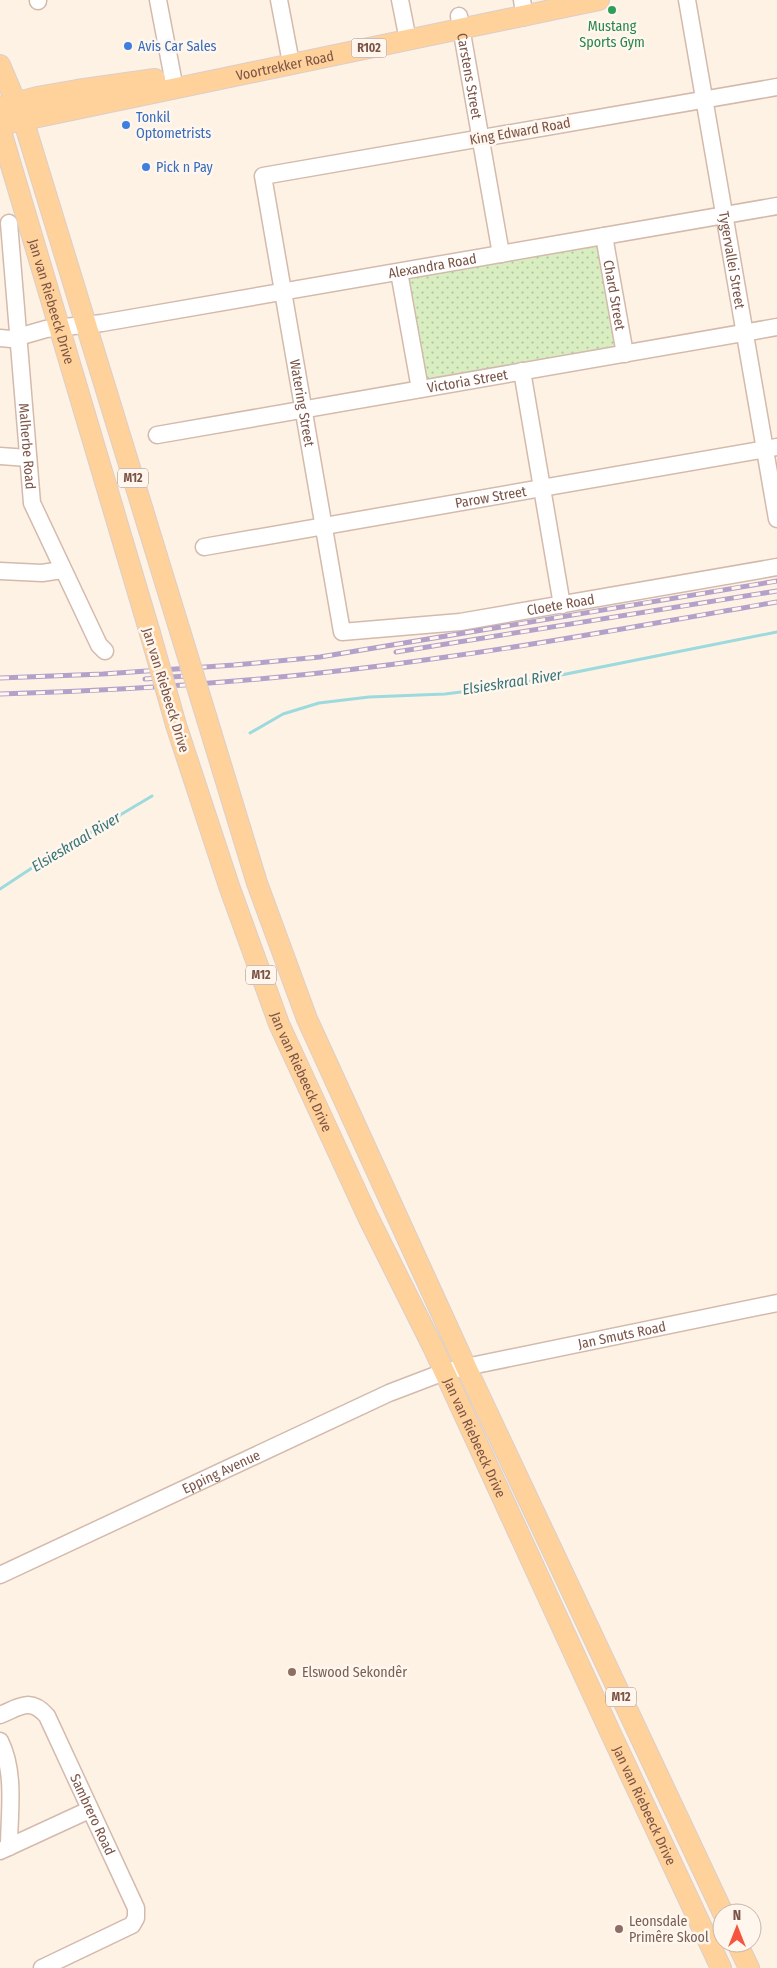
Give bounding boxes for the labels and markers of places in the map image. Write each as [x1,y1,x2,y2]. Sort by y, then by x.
marker: Mustang Sports Gym [606,4,618,16]
place label: Mustang Sports Gym [579,18,645,51]
place label: Avis Car Sales [138,38,217,55]
marker: Avis Car Sales [122,40,134,52]
place label: Tonkil Optometrists [136,109,211,142]
marker: Tonkil Optometrists [120,119,132,131]
place label: Pick n Pay [156,159,214,176]
marker: Pick n Pay [140,161,152,173]
place label: Elswood Sekondêr [302,1664,407,1681]
marker: Elswood Sekondêr [286,1666,298,1678]
place label: Leonsdale Primêre Skool [629,1913,709,1946]
marker: Leonsdale Primêre Skool [613,1923,625,1935]

